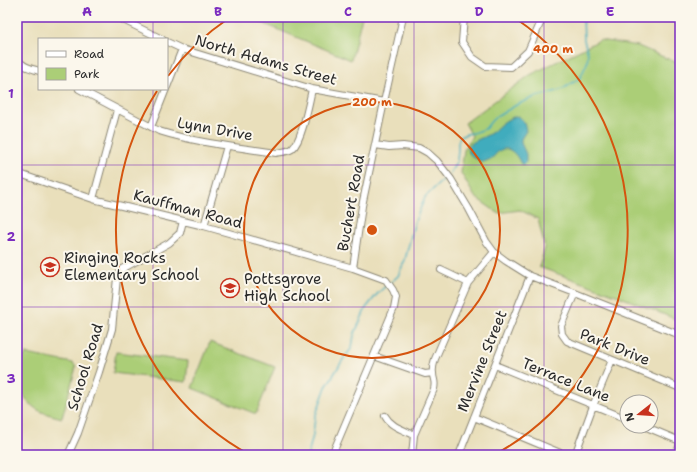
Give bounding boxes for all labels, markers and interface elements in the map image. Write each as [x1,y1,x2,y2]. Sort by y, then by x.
text: A [82,3,92,20]
text: B [214,3,222,20]
text: C [344,3,352,20]
text: D [474,3,484,20]
text: E [606,3,615,20]
street label: North Adams Street [193,30,339,90]
legend [38,38,168,90]
text: 400 m [533,41,573,57]
text: Road [74,46,105,62]
text: Park [74,66,100,82]
text: 1 [8,85,14,102]
text: 200 m [352,94,392,110]
street label: Lynn Drive [176,113,254,145]
street label: Buchert Road [333,153,369,253]
street label: Kauffman Road [131,185,245,233]
centre of rings [365,223,379,237]
text: 2 [6,228,16,245]
place label: Ringing Rocks Elementary School [64,248,200,285]
school or university icon: Ringing Rocks Elementary School [39,256,61,278]
place label: Pottsgrove High School [244,269,330,306]
school or university icon: Pottsgrove High School [219,277,241,299]
street label: Mervine Street [452,307,512,415]
street label: School Road [62,321,108,413]
street label: Park Drive [577,324,653,370]
street label: Terrace Lane [519,353,613,407]
text: 3 [6,370,16,387]
north arrow [619,394,659,434]
text: N [621,410,638,423]

